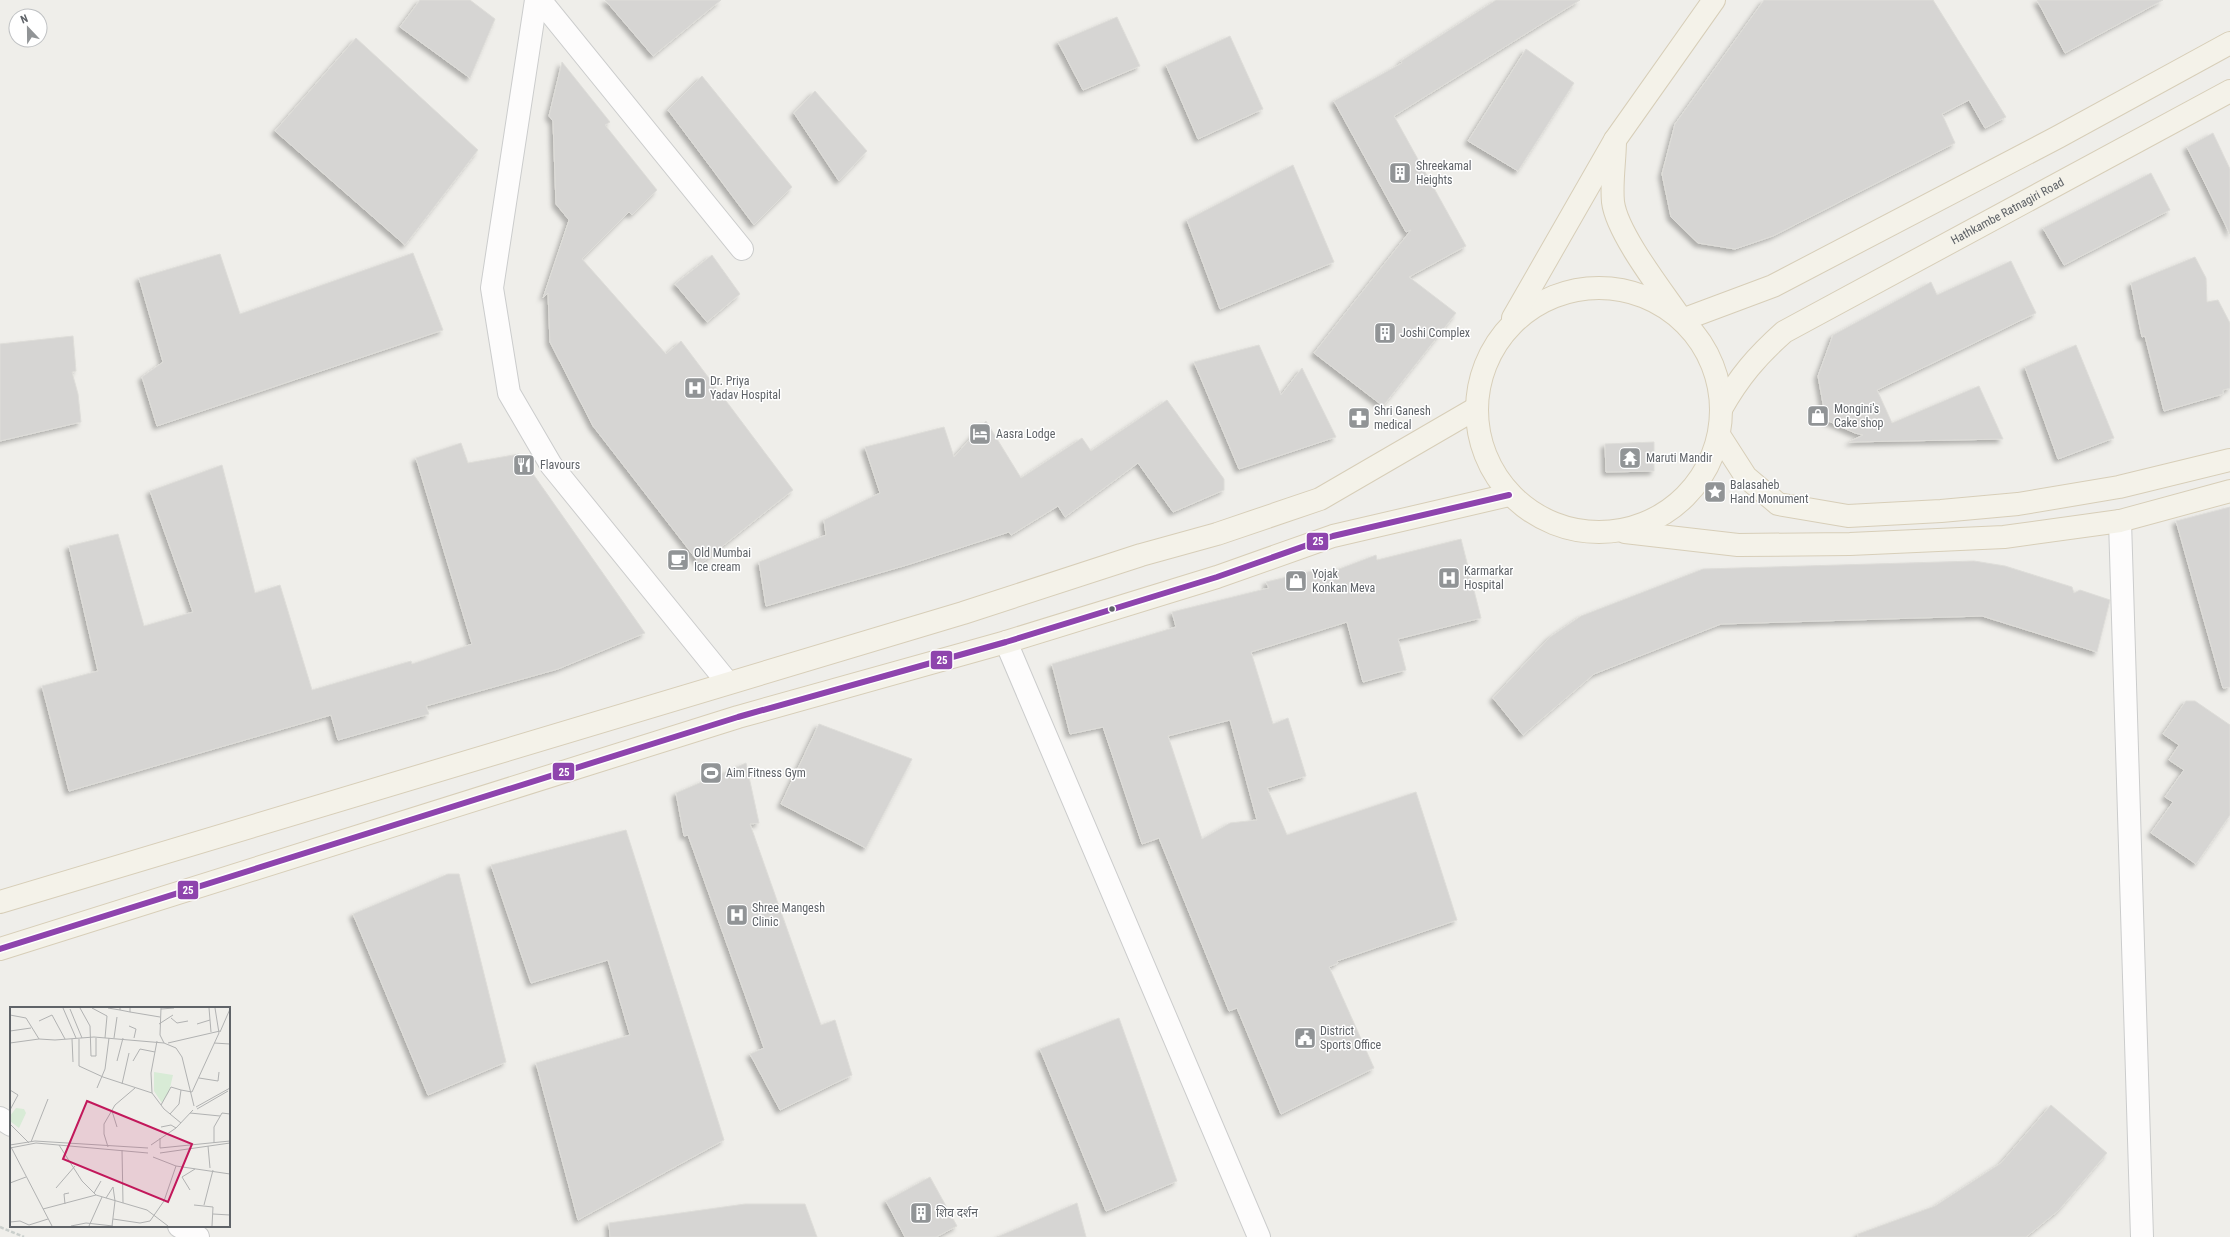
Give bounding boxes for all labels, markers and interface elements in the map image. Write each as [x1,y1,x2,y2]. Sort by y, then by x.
north arrow [8,8,48,48]
text: N [19,12,30,26]
place label: Shreekamal Heights [1416,159,1472,187]
building icon: Shreekamal Heights [1387,160,1413,186]
street label: Hathkambe Ratnagiri Road [1949,175,2066,247]
building icon: Joshi Complex [1372,320,1398,346]
place label: Joshi Complex [1400,326,1470,340]
place label: Dr. Priya Yadav Hospital [710,374,781,402]
hospital icon: Dr. Priya Yadav Hospital [682,375,708,401]
place label: Mongini's Cake shop [1834,402,1884,430]
shop icon: Mongini's Cake shop [1805,403,1831,429]
place label: Shri Ganesh medical [1374,404,1431,432]
pharmacy icon: Shri Ganesh medical [1346,405,1372,431]
hotel icon: Aasra Lodge [967,421,993,447]
place label: Aasra Lodge [996,427,1056,441]
temple icon: Maruti Mandir [1617,445,1643,471]
place label: Maruti Mandir [1646,451,1713,465]
restaurant icon: Flavours [511,452,537,478]
place label: Flavours [540,458,580,472]
place label: Balasaheb Hand Monument [1730,478,1809,506]
place icon: Balasaheb Hand Monument [1702,479,1728,505]
line badge: 25 [1306,532,1329,551]
text: 25 [1312,535,1324,548]
place label: Old Mumbai Ice cream [694,546,751,574]
cafe icon: Old Mumbai Ice cream [665,547,691,573]
place label: Karmarkar Hospital [1464,564,1514,592]
hospital icon: Karmarkar Hospital [1436,565,1462,591]
place label: Yojak Konkan Meva [1312,567,1376,595]
shop icon: Yojak Konkan Meva [1283,568,1309,594]
unlabelled marker [1107,604,1117,614]
line badge: 25 [930,650,953,670]
text: 25 [936,654,948,667]
sports icon: Aim Fitness Gym [698,760,724,786]
line badge: 25 [552,762,575,781]
text: 25 [558,766,570,779]
place label: Aim Fitness Gym [726,766,806,780]
line badge: 25 [177,880,199,900]
text: 25 [182,884,194,897]
place label: Shree Mangesh Clinic [752,901,825,929]
hospital icon: Shree Mangesh Clinic [724,902,750,928]
inset map [10,1007,230,1227]
place label: District Sports Office [1320,1024,1382,1052]
public building icon: District Sports Office [1292,1025,1318,1051]
building icon: शिव दर्शन [908,1200,934,1226]
place label: शिव दर्शन [936,1205,978,1220]

